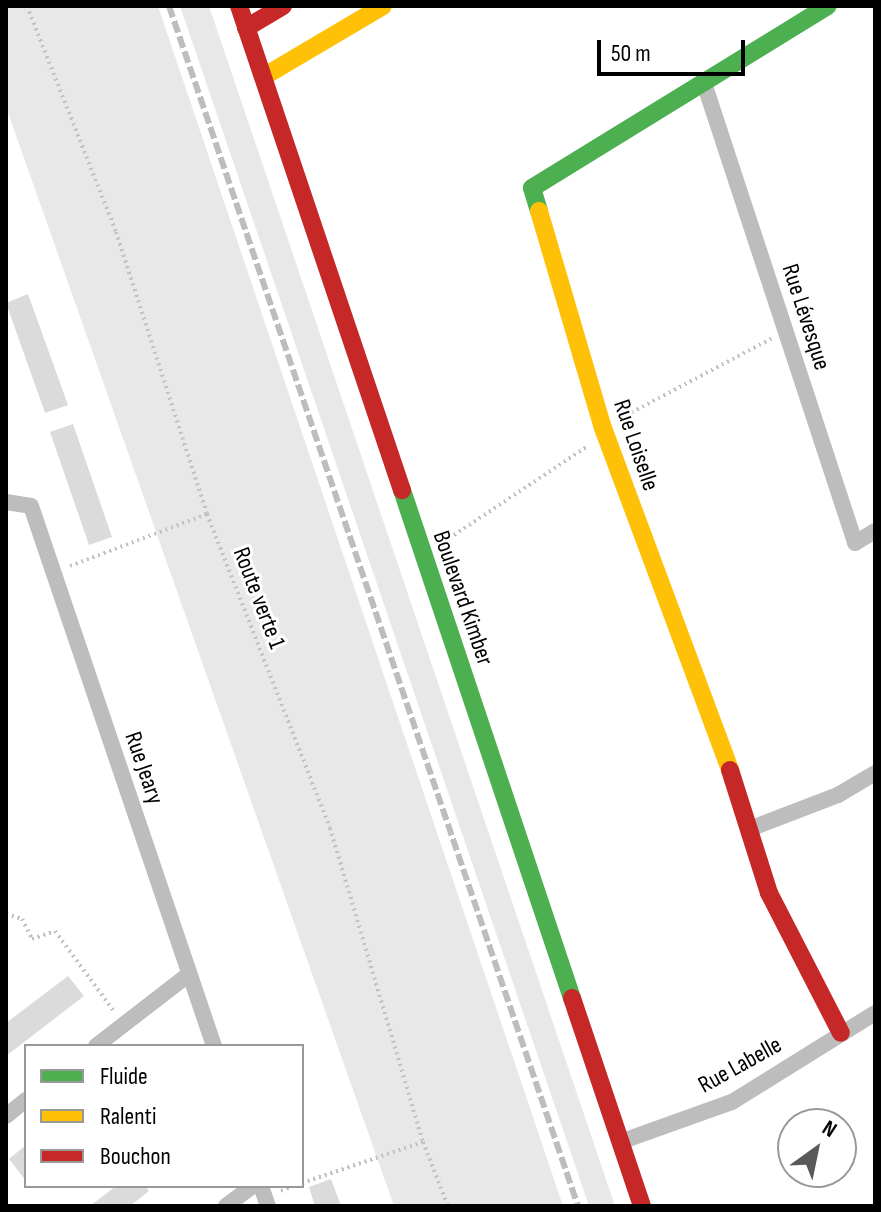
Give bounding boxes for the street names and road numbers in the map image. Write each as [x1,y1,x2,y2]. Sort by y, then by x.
street label: Rue Lévesque [775,260,837,374]
street label: Rue Loiselle [607,396,665,494]
street label: Boulevard Kimber [427,527,499,669]
street label: Route verte 1 [227,543,291,653]
street label: Rue Jeary [118,728,170,808]
street label: Rue Labelle [693,1030,787,1100]

